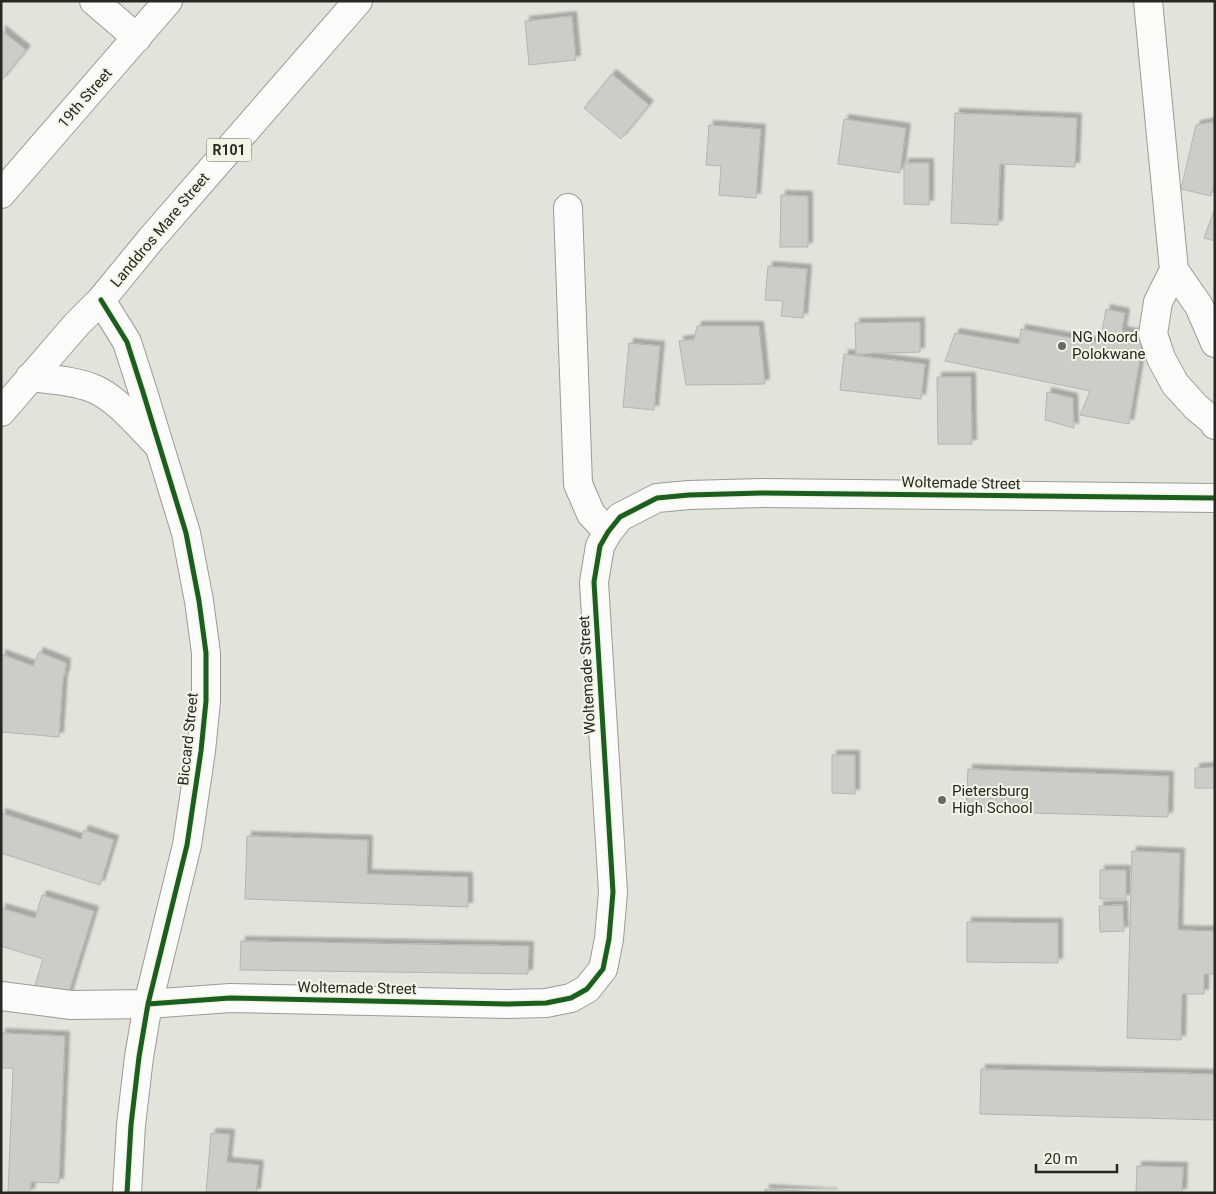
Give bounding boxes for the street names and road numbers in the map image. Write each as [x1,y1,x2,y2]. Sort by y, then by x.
street label: 19th Street [54,64,116,132]
road number: R101 [206,138,252,162]
street label: Landdros Mare Street [107,169,213,291]
street label: Woltemade Street [901,473,1021,493]
street label: Woltemade Street [575,615,599,735]
street label: Biccard Street [174,691,202,786]
street label: Woltemade Street [297,978,417,998]

